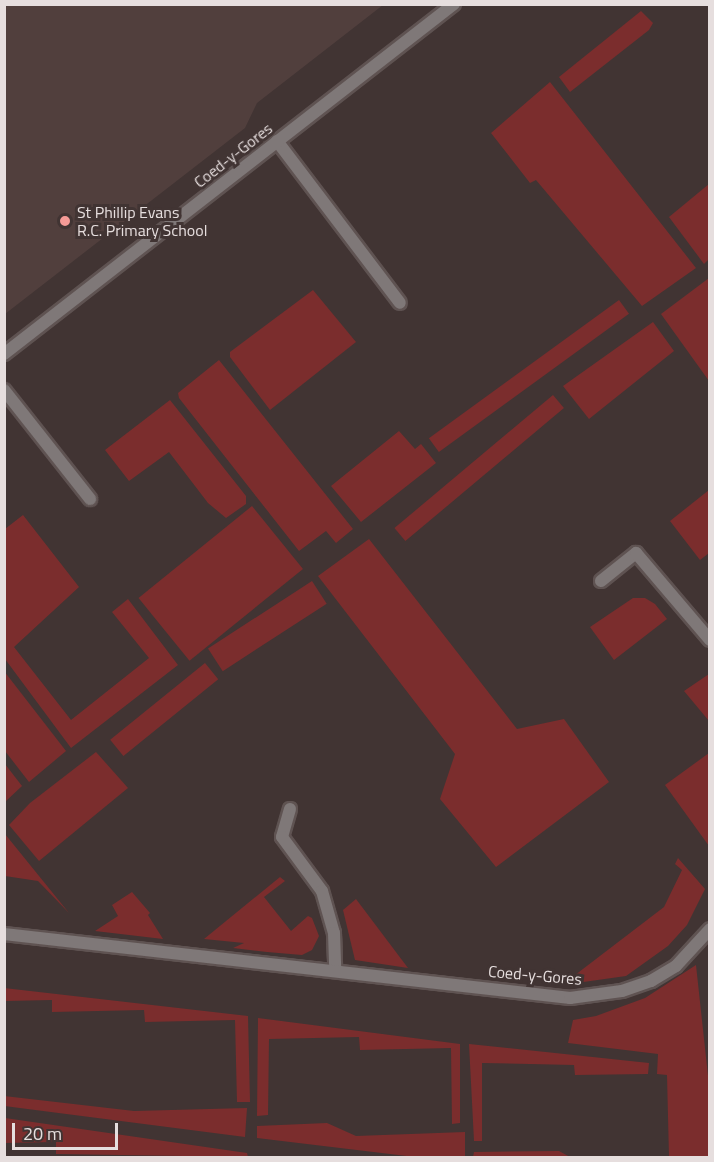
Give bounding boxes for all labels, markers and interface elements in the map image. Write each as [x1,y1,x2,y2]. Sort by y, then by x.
street label: Coed-y-Gores [190,118,276,192]
place label: St Phillip Evans R.C. Primary School [77,202,207,240]
marker: St Phillip Evans R.C. Primary School [58,214,72,228]
street label: Coed-y-Gores [487,961,583,989]
scale bar [15,1111,122,1149]
text: 20 m [23,1120,62,1147]

